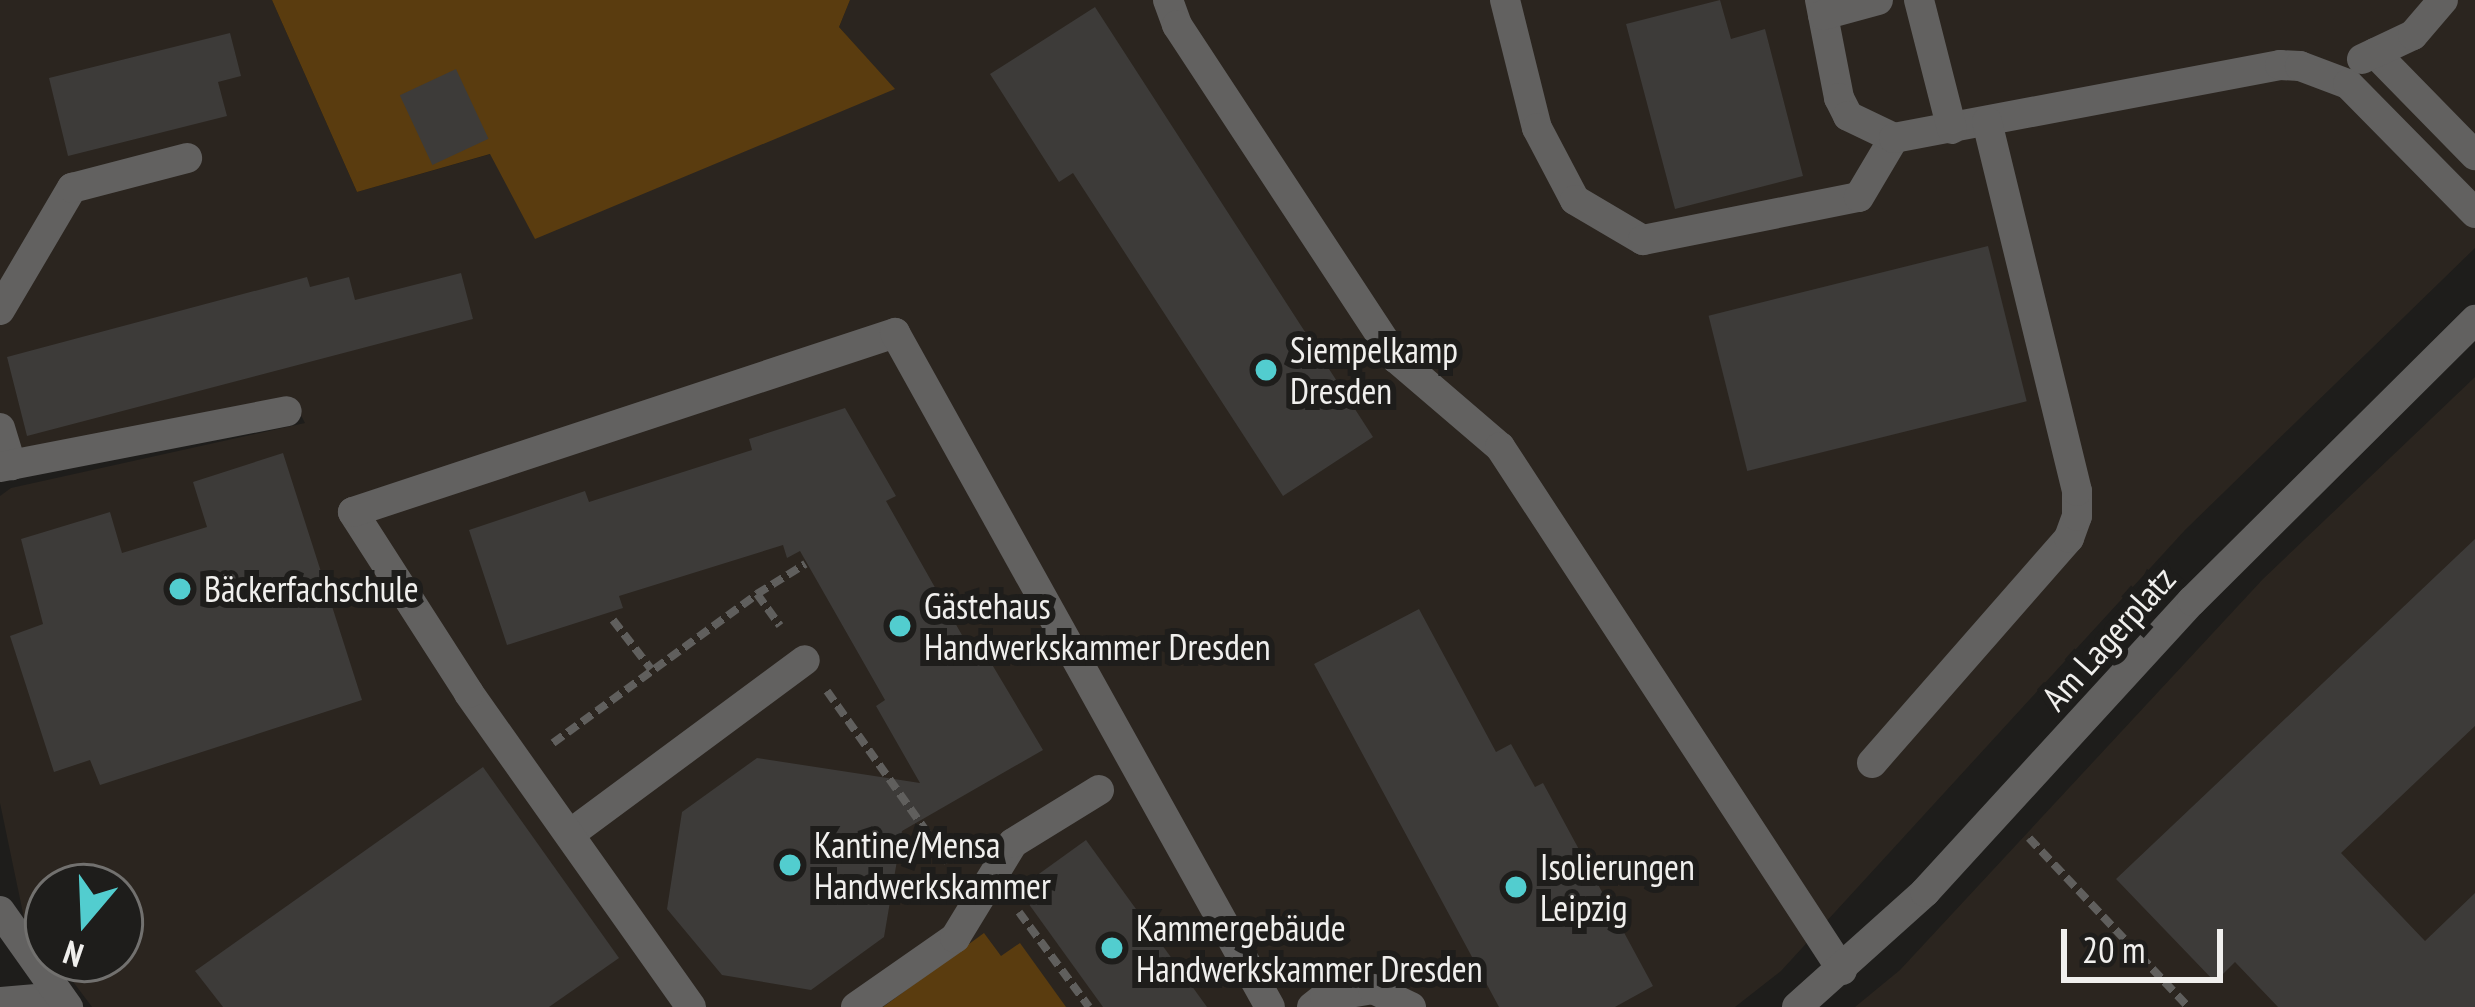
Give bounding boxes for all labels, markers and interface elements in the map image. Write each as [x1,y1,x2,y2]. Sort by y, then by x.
place label: Siempelkamp Dresden [1290,327,1458,412]
marker: Siempelkamp Dresden [1253,357,1279,383]
street label: Am Lagerplatz [2032,557,2184,719]
place label: Bäckerfachschule [204,567,419,611]
marker: Bäckerfachschule [167,576,193,602]
place label: Gästehaus Handwerkskammer Dresden [924,583,1271,668]
marker: Gästehaus Handwerkskammer Dresden [887,613,913,639]
place label: Kantine/Mensa Handwerkskammer [814,822,1051,907]
place label: Isolierungen Leipzig [1540,844,1695,929]
marker: Kantine/Mensa Handwerkskammer [777,852,803,878]
north arrow [24,863,144,983]
marker: Isolierungen Leipzig [1503,874,1529,900]
place label: Kammergebäude Handwerkskammer Dresden [1136,905,1483,990]
scale bar [2067,905,2229,979]
text: 20 m [2082,926,2145,973]
text: N [58,931,89,978]
marker: Kammergebäude Handwerkskammer Dresden [1099,935,1125,961]

